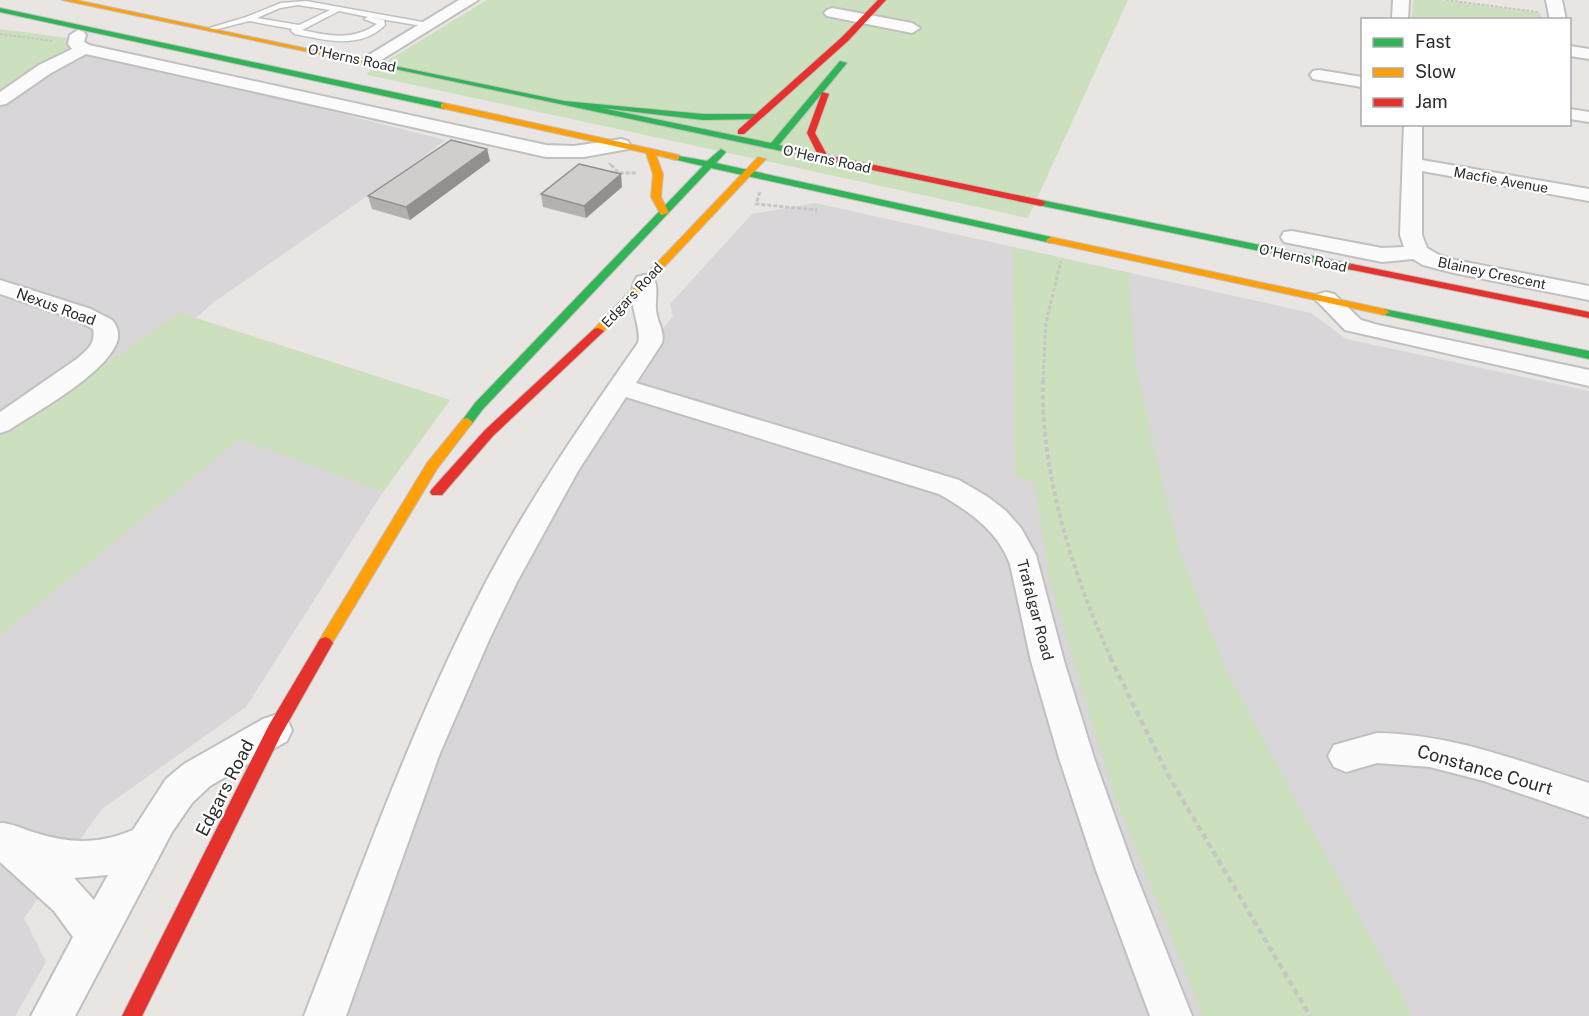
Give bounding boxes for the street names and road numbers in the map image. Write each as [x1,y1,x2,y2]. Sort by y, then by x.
street label: O'Herns Road [307,41,397,75]
street label: O'Herns Road [782,142,872,176]
street label: Macfie Avenue [1452,164,1550,196]
street label: O'Herns Road [1258,241,1348,275]
street label: Blainey Crescent [1436,254,1548,292]
street label: Edgars Road [598,259,666,331]
street label: Nexus Road [14,284,98,329]
street label: Trafalgar Road [1014,558,1057,662]
street label: Edgars Road [191,736,258,840]
street label: Constance Court [1415,740,1555,799]

